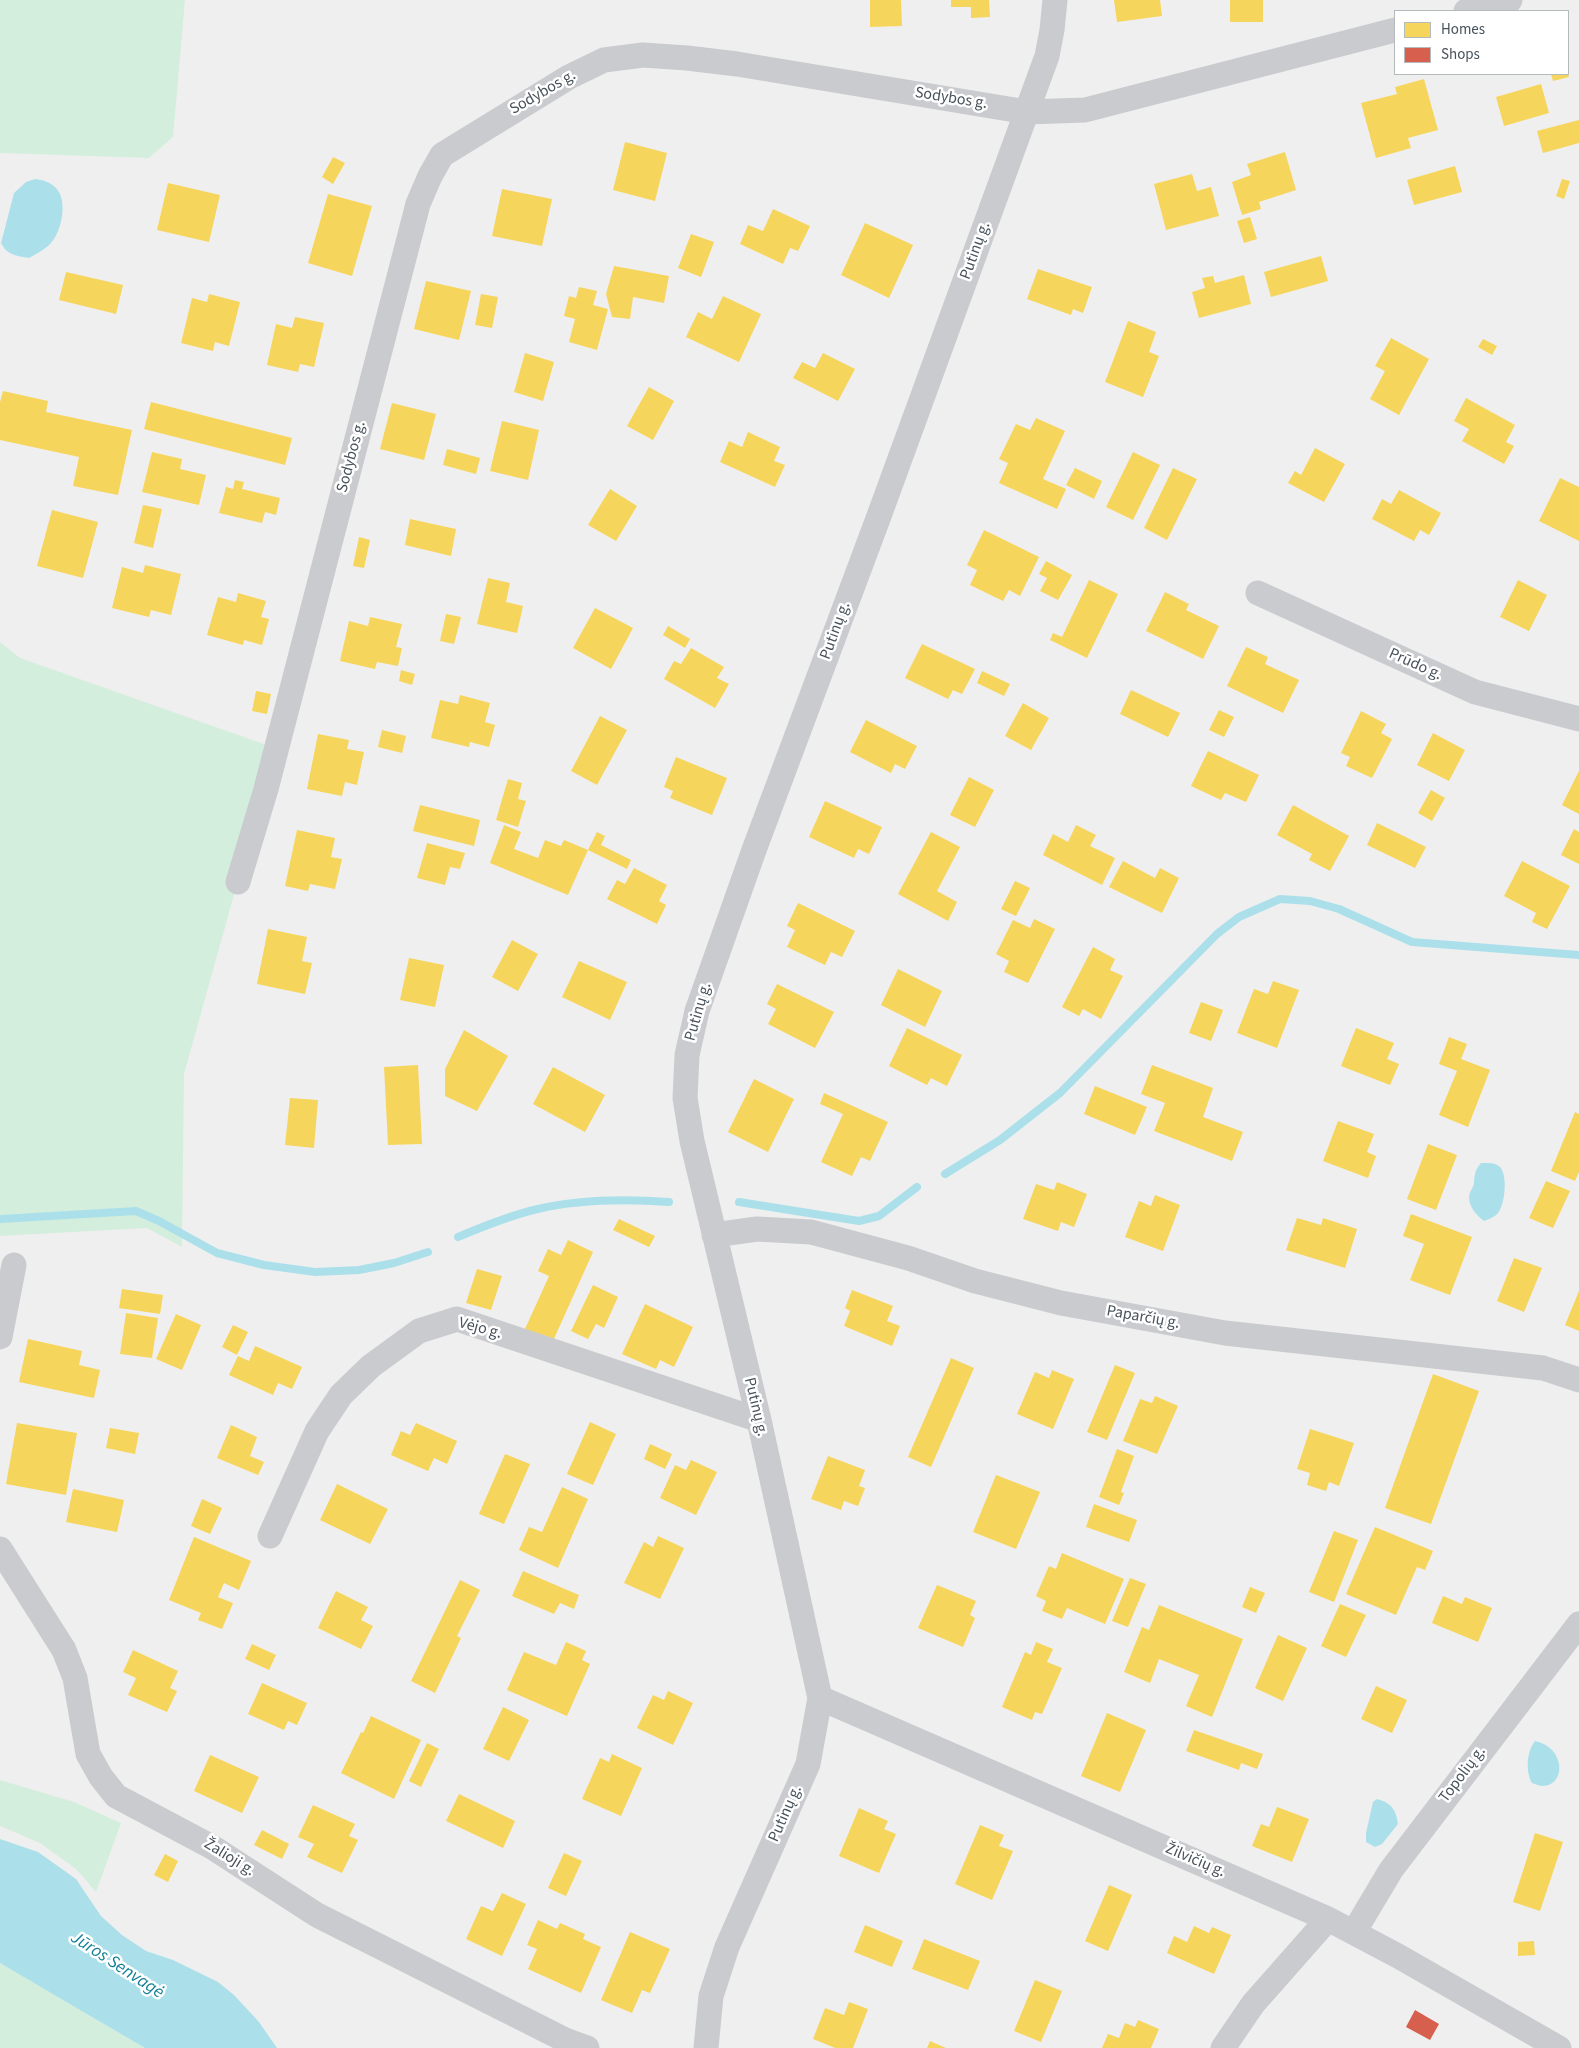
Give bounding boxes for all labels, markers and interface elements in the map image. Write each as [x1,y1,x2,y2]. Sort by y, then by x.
legend [1394,10,1569,75]
text: Homes [1441,19,1485,40]
text: Shops [1441,44,1480,65]
street label: Sodybos g. [507,66,579,120]
street label: Sodybos g. [913,84,989,114]
street label: Putinų g. [957,220,995,282]
street label: Sodybos g. [333,419,371,495]
street label: Putinų g. [817,600,855,662]
street label: Prūdo g. [1385,645,1445,685]
street label: Putinų g. [682,981,716,1043]
street label: Paparčių g. [1105,1302,1181,1334]
street label: Vėjo g. [456,1314,504,1344]
street label: Putinų g. [739,1376,771,1438]
street label: Topolių g. [1436,1743,1490,1807]
street label: Putinų g. [765,1783,807,1845]
street label: Žalioji g. [200,1835,258,1881]
street label: Žilvičių g. [1162,1840,1228,1882]
water label: Jūros Senvagė [66,1928,168,2004]

